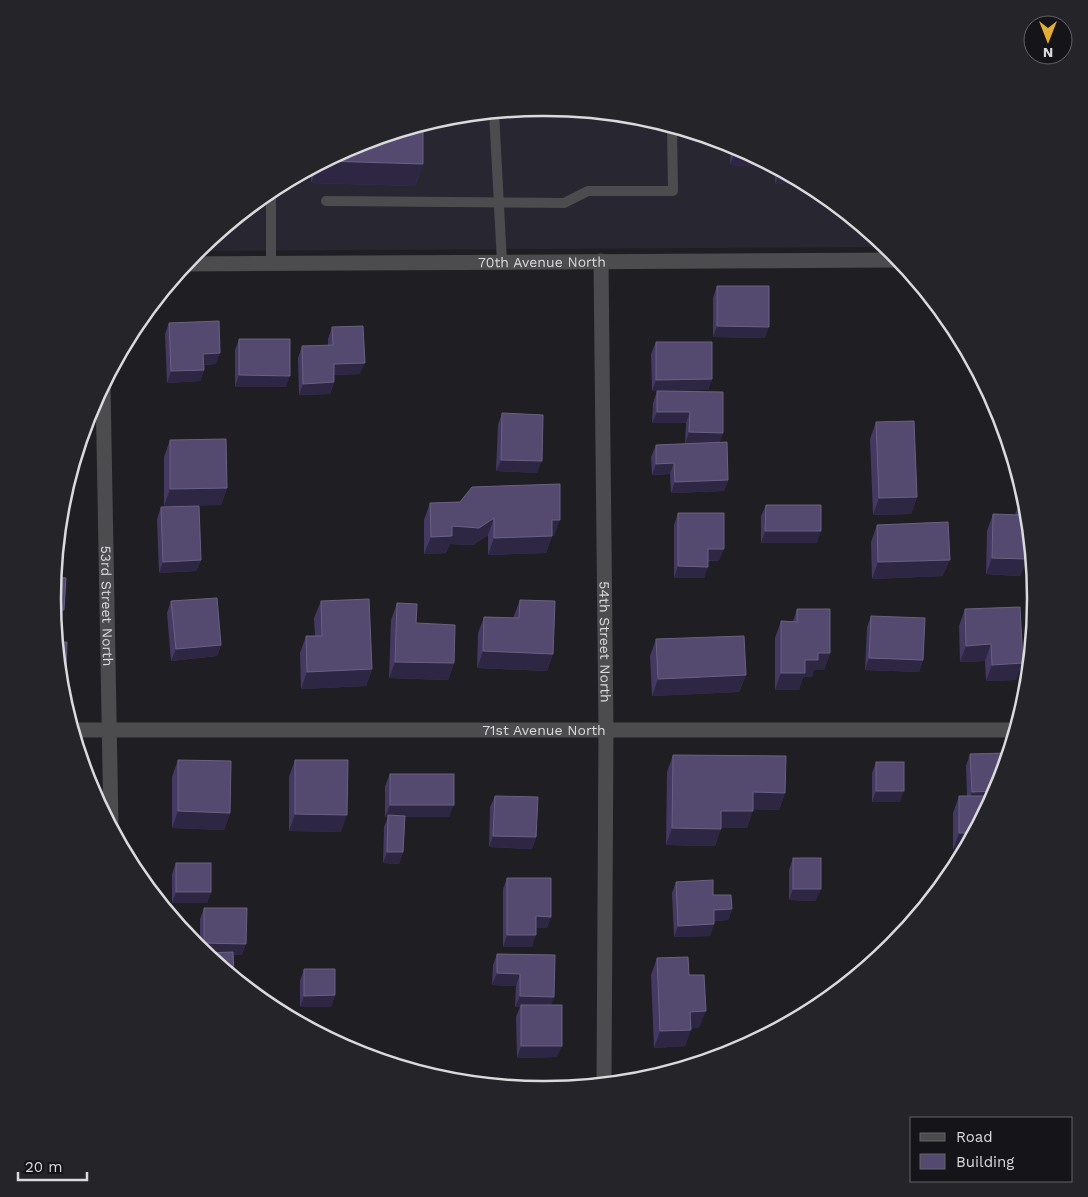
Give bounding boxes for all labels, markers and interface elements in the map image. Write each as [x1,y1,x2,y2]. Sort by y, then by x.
north arrow [1023,15,1073,65]
text: N [1043,45,1053,61]
street label: 70th Avenue North [478,254,606,270]
street label: 53rd Street North [98,545,116,666]
street label: 54th Street North [596,581,614,703]
street label: 71st Avenue North [482,722,606,738]
legend [910,1117,1073,1182]
text: Road [956,1128,993,1146]
scale bar [18,1150,86,1182]
text: Building [956,1153,1014,1171]
text: 20 m [25,1158,63,1176]

